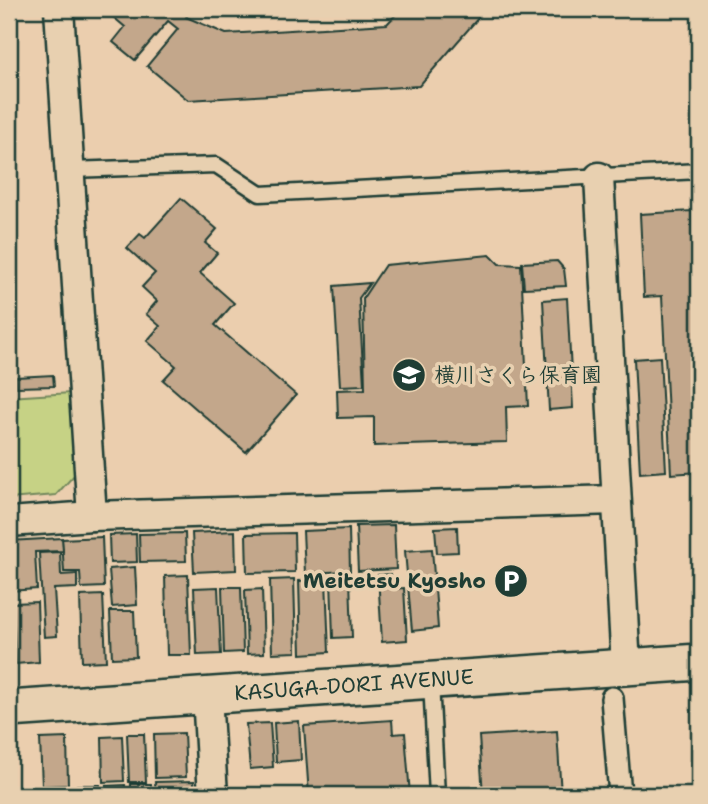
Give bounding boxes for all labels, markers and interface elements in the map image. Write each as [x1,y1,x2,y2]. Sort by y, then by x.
school or university icon: 横川さくら保育園 [390,356,428,394]
place label: 横川さくら保育園 [434,361,602,389]
parking icon: Meitetsu Kyosho [492,562,530,600]
place label: Meitetsu Kyosho [303,567,486,595]
street label: KASUGA-DORI AVENUE [233,663,475,707]

